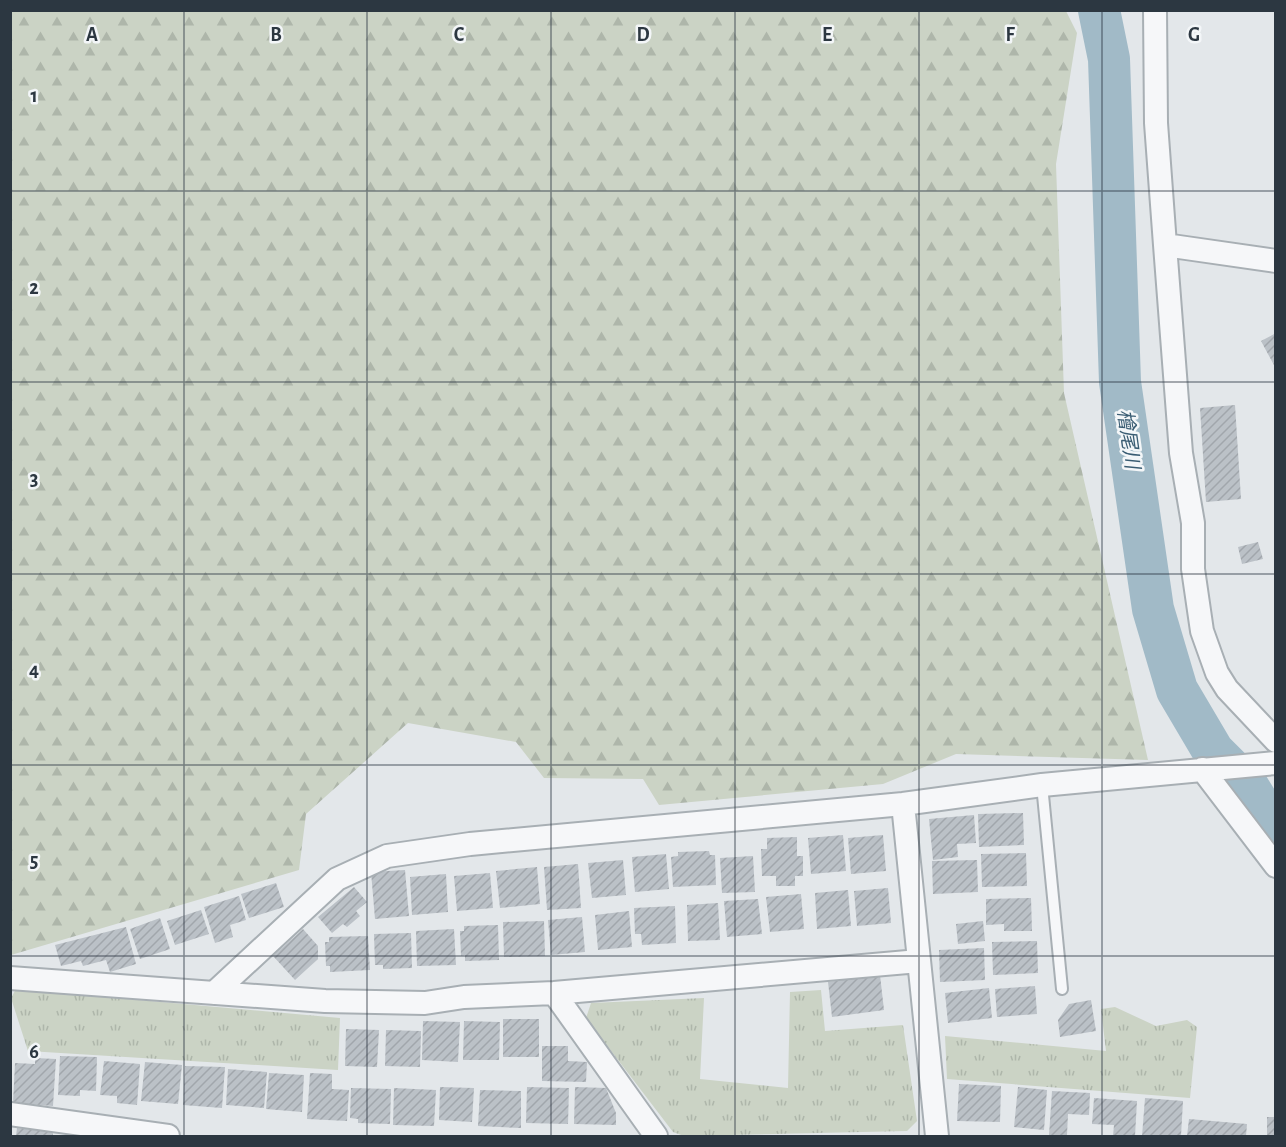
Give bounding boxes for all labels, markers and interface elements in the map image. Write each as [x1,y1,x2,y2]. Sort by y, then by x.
text: A [86,25,98,45]
text: B [270,25,282,45]
text: C [454,25,465,45]
text: D [636,25,650,45]
text: E [822,25,832,45]
text: F [1005,25,1015,45]
text: G [1188,25,1200,45]
text: 1 [30,86,38,106]
text: 2 [29,278,39,298]
water label: 檜尾川 [1114,408,1143,472]
text: 3 [30,469,38,489]
text: 4 [29,660,39,680]
text: 5 [30,851,38,871]
text: 6 [29,1042,39,1062]

